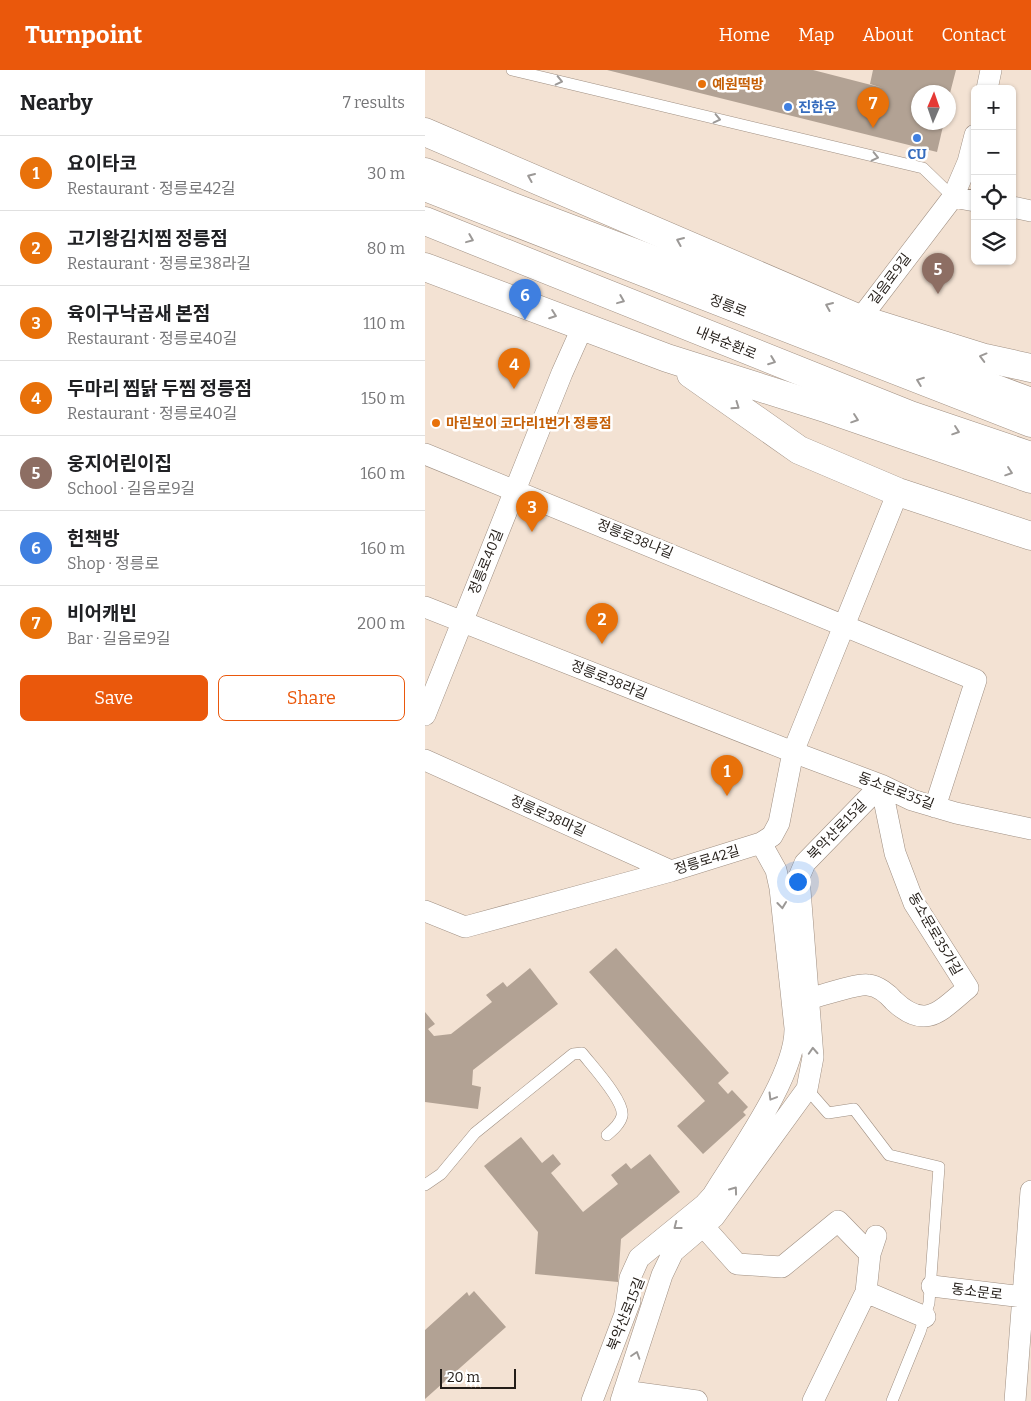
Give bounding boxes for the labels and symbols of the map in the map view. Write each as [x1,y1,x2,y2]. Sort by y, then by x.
one-way arrow [554,75,563,86]
place label: 예원떡방 [712,76,764,93]
marker: 예원떡방 [696,78,708,90]
north arrow [911,85,956,130]
pin: 7 [857,87,889,128]
place label: 진한우 [798,99,837,116]
marker: 진한우 [782,101,794,113]
one-way arrow [713,113,722,124]
marker: CU [911,132,923,144]
place label: CU [907,146,927,163]
one-way arrow [871,151,880,162]
one-way arrow [527,173,536,184]
one-way arrow [465,233,474,243]
one-way arrow [676,237,685,248]
street label: 길음로9길 [865,250,915,308]
pin: 5 [922,253,954,294]
pin: 6 [509,279,541,320]
street label: 정릉로 [707,291,749,321]
one-way arrow [616,294,625,304]
one-way arrow [825,301,834,312]
one-way arrow [548,309,557,319]
street label: 내부순환로 [693,323,759,363]
pin: 4 [498,348,530,389]
one-way arrow [979,352,988,363]
one-way arrow [767,355,775,365]
one-way arrow [916,377,925,387]
one-way arrow [730,400,740,409]
one-way arrow [851,413,859,423]
place label: 마린보이 코다리1번가 정릉점 [446,415,612,432]
marker: 마린보이 코다리1번가 정릉점 [430,417,442,429]
one-way arrow [952,425,960,435]
one-way arrow [1004,466,1013,476]
pin: 3 [516,491,548,532]
street label: 정릉로38나길 [594,516,676,562]
street label: 정릉로40길 [465,527,507,597]
pin: 2 [586,603,618,644]
street label: 정릉로38라길 [568,657,650,703]
pin: 1 [711,755,743,796]
street label: 동소문로35길 [856,769,936,813]
street label: 정릉로38마길 [508,792,588,840]
street label: 북악산로15길 [804,796,870,864]
street label: 정릉로42길 [672,842,742,878]
your location [785,869,811,895]
street label: 동소문로35가길 [904,890,966,978]
one-way arrow [776,901,787,909]
one-way arrow [807,1047,818,1055]
one-way arrow [769,1091,779,1100]
one-way arrow [728,1186,737,1195]
one-way arrow [674,1221,683,1230]
street label: 북악산로15길 [604,1275,648,1353]
street label: 동소문로 [950,1280,1004,1304]
one-way arrow [630,1351,640,1359]
scale bar [440,1366,516,1389]

